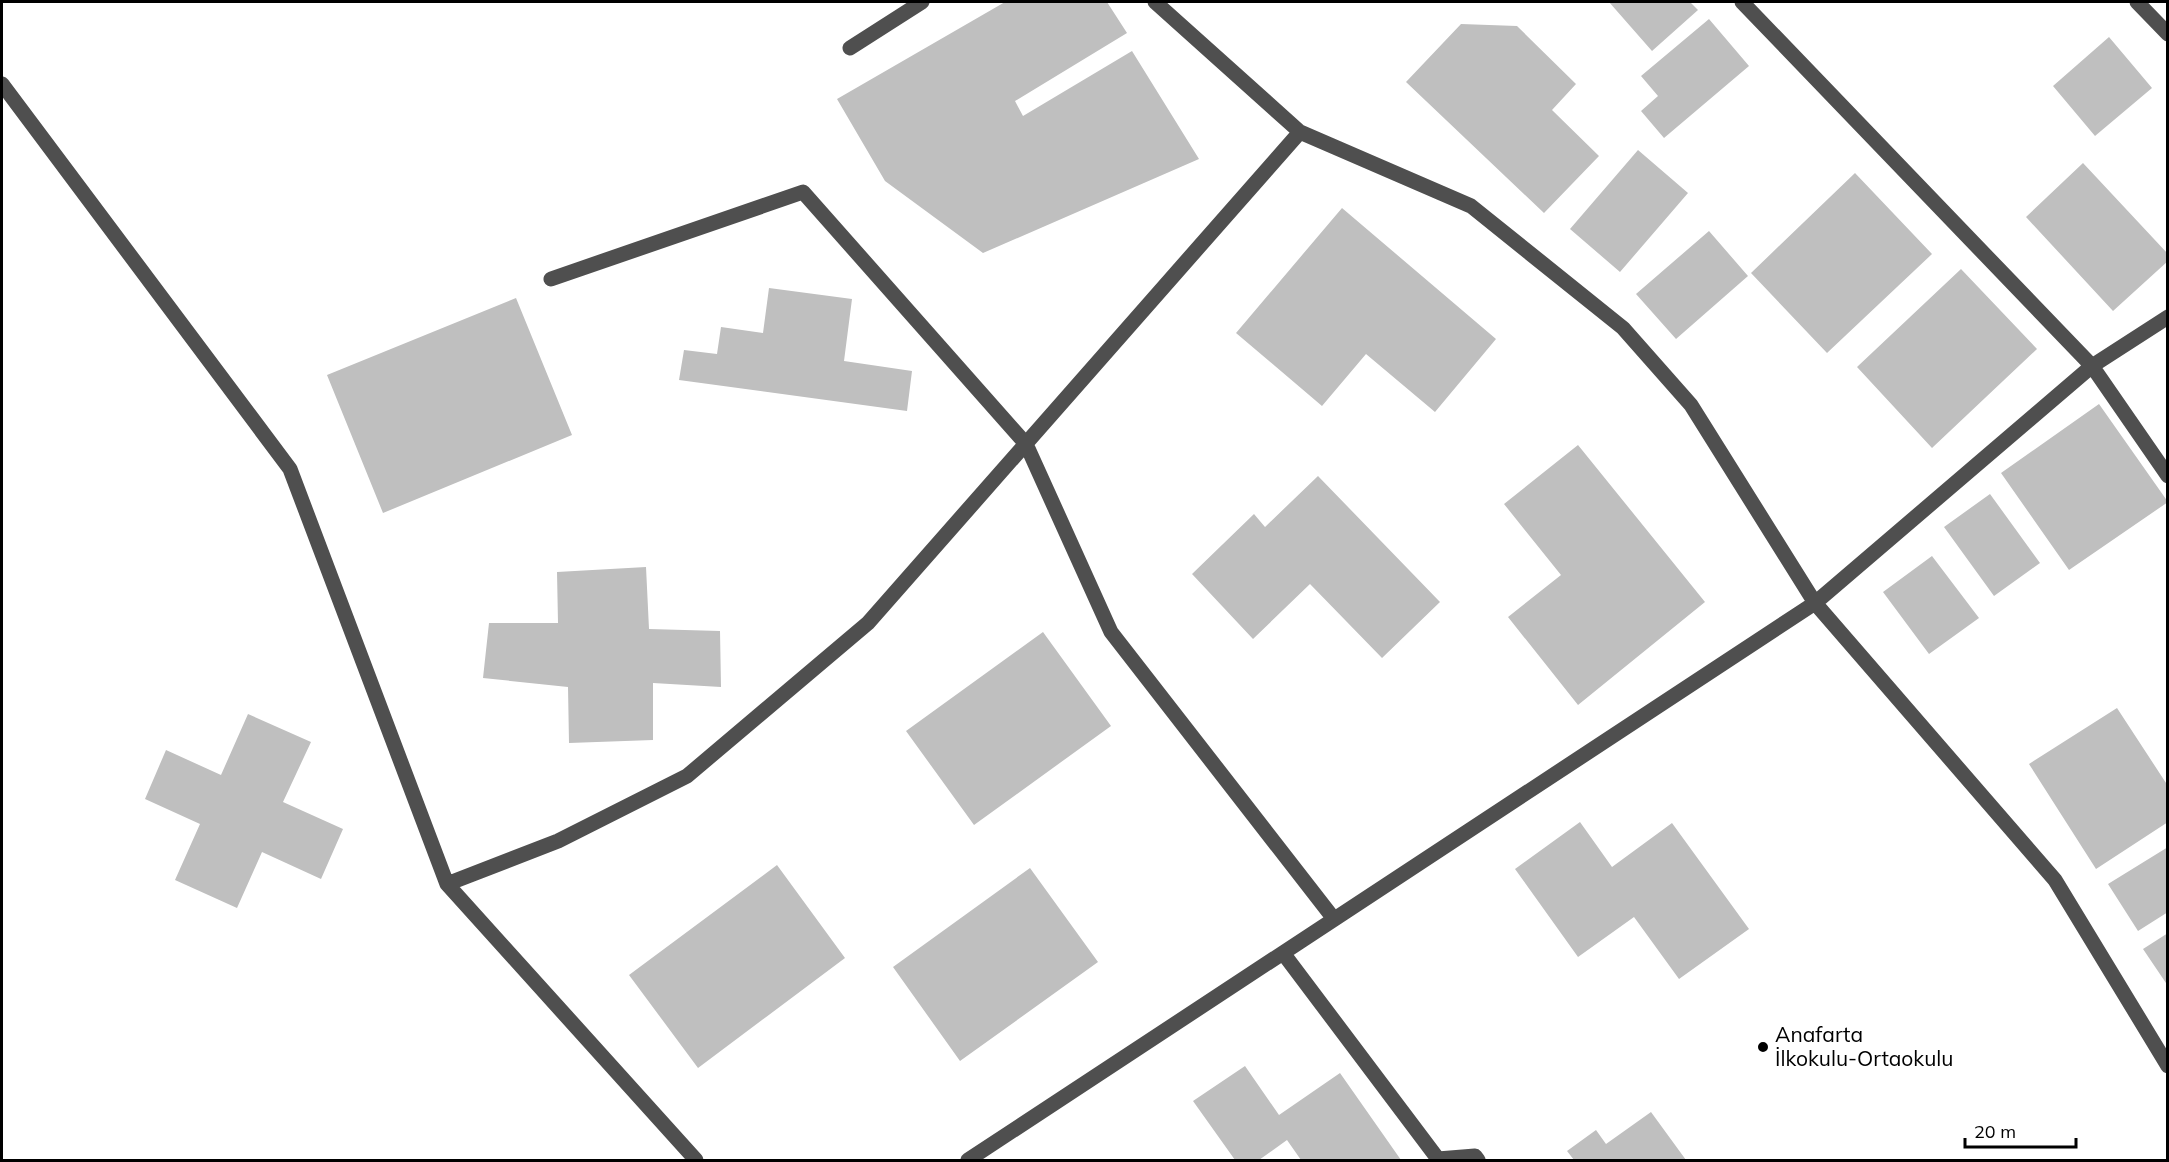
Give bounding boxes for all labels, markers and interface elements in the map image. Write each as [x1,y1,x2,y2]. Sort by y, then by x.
place label: Anafarta İlkokulu-Ortaokulu [1775,1021,1953,1071]
marker: Anafarta İlkokulu-Ortaokulu [1756,1040,1770,1054]
scale bar [1965,1111,2076,1149]
text: 20 m [1974,1120,2016,1143]

